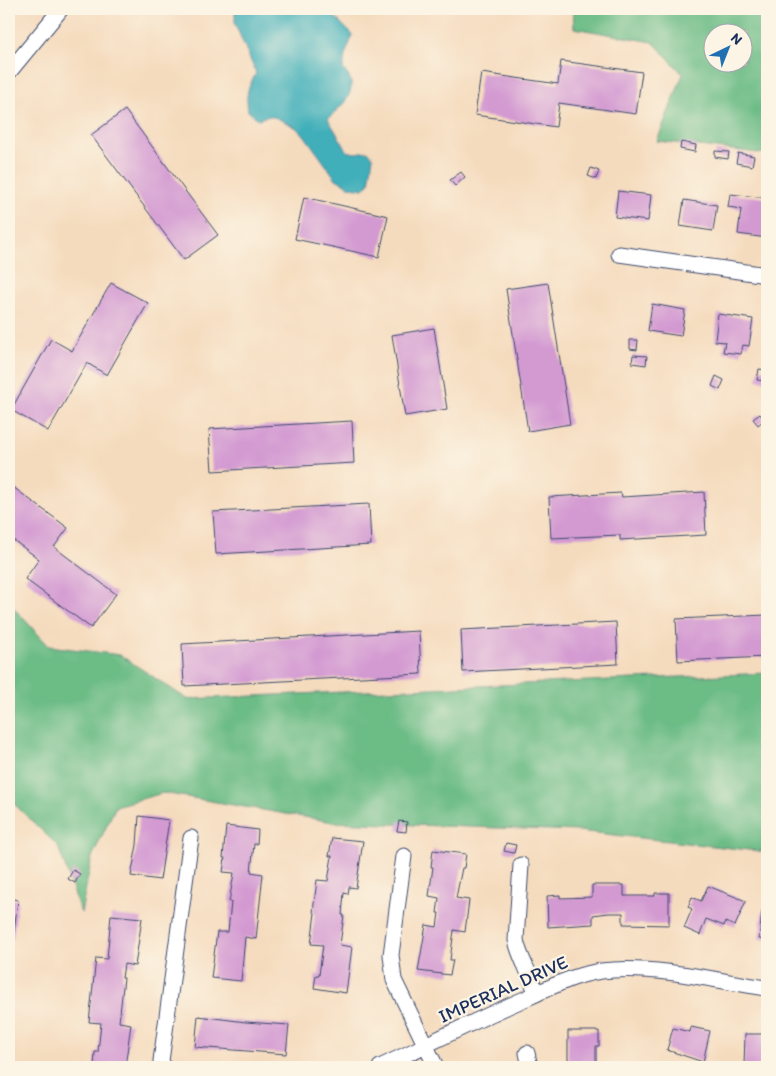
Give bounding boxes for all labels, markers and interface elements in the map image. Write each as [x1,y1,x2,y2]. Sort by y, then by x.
north arrow [704,22,754,72]
text: N [727,29,746,48]
street label: IMPERIAL DRIVE [435,950,571,1028]

